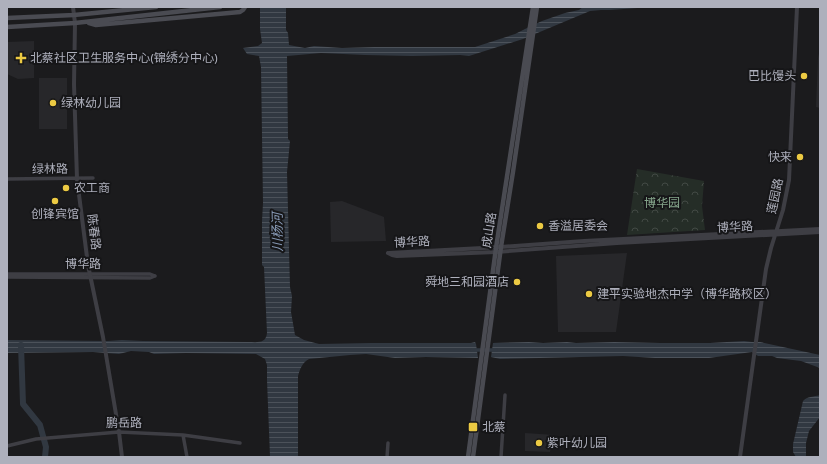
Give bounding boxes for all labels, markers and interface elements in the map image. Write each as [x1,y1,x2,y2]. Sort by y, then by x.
place label: 北蔡社区卫生服务中心(锦绣分中心) [30,51,218,67]
marker: 北蔡社区卫生服务中心(锦绣分中心) [15,52,27,64]
place label: 巴比馒头 [748,69,796,85]
marker: 巴比馒头 [799,71,809,81]
place label: 绿林幼儿园 [61,96,121,112]
marker: 绿林幼儿园 [48,98,58,108]
place label: 快来 [768,150,792,166]
marker: 快来 [795,152,805,162]
street label: 绿林路 [32,162,68,178]
street label: 莲园路 [764,177,788,215]
place label: 农工商 [74,181,110,197]
marker: 农工商 [61,183,71,193]
marker: 创锋宾馆 [50,196,60,206]
park label: 博华园 [644,196,680,212]
place label: 创锋宾馆 [31,207,79,223]
water label: 川杨河 [271,209,287,252]
street label: 成山路 [479,211,501,249]
street label: 陈春路 [83,213,103,251]
place label: 香溢居委会 [548,219,608,235]
street label: 博华路 [717,219,753,237]
marker: 香溢居委会 [535,221,545,231]
street label: 博华路 [394,234,430,252]
street label: 博华路 [65,257,101,273]
place label: 舜地三和园酒店 [425,275,509,291]
marker: 舜地三和园酒店 [512,277,522,287]
place label: 建平实验地杰中学（博华路校区） [597,287,777,303]
marker: 建平实验地杰中学（博华路校区） [584,289,594,299]
street label: 鹏岳路 [106,416,142,432]
place label: 北蔡 [482,420,506,436]
marker: 北蔡 [467,421,479,433]
place label: 紫叶幼儿园 [547,436,607,452]
marker: 紫叶幼儿园 [534,438,544,448]

